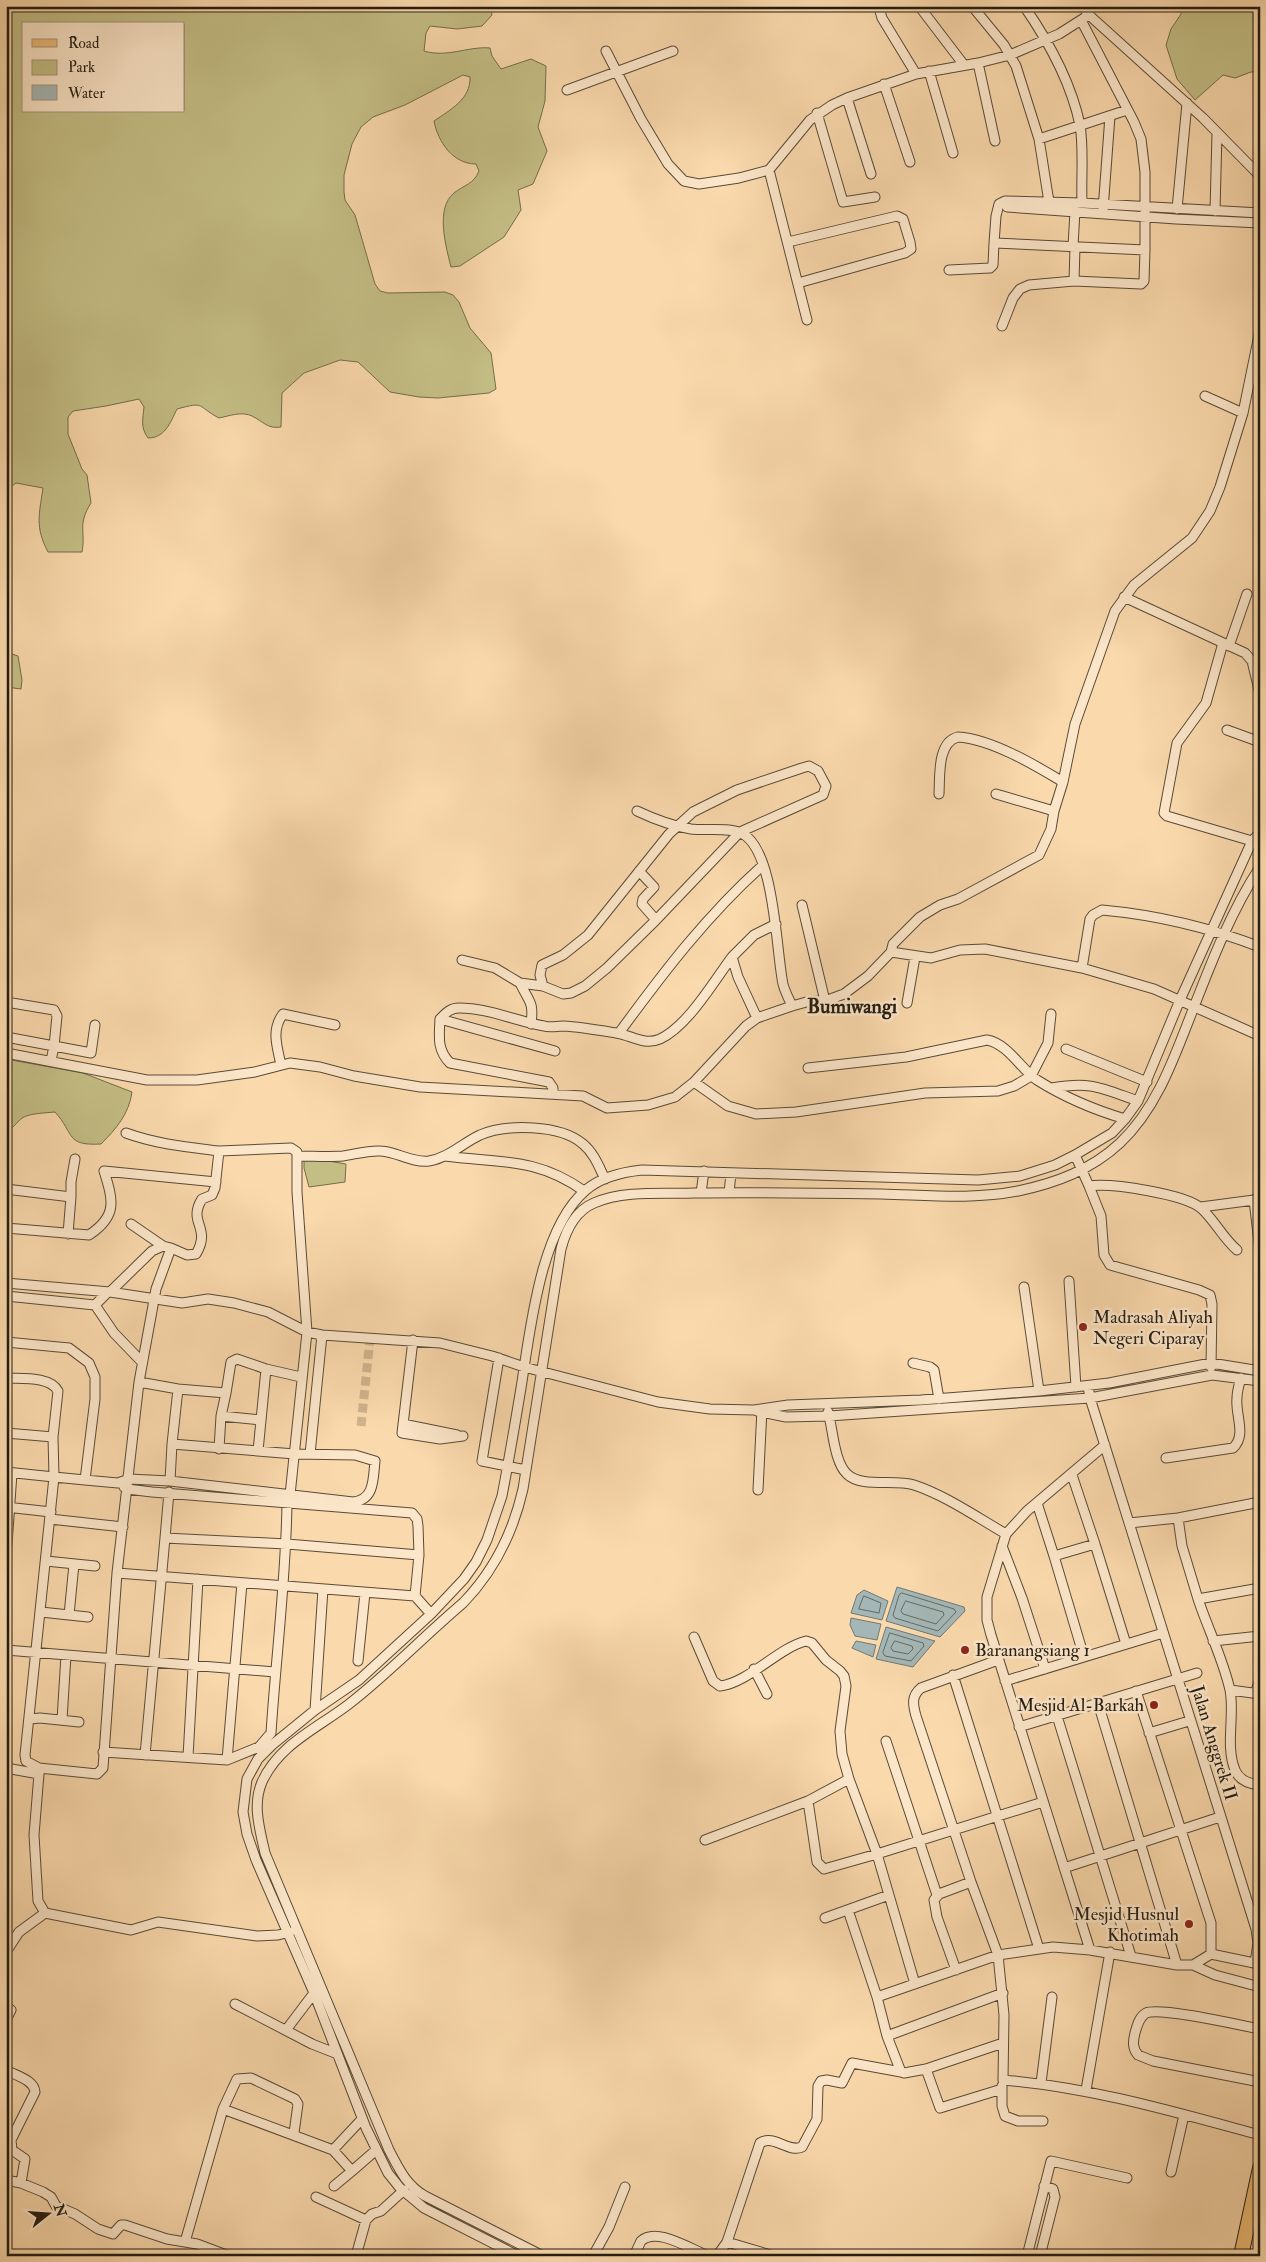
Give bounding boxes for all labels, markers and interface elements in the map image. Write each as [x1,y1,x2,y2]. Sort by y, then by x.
legend [22,22,185,112]
text: Road [68,34,100,53]
text: Park [68,58,95,77]
text: Water [67,84,105,103]
district label: Bumiwangi [807,994,898,1020]
place label: Madrasah Aliyah Negeri Ciparay [1093,1306,1214,1350]
marker: Madrasah Aliyah Negeri Ciparay [1077,1321,1089,1333]
place label: Baranangsiang 1 [975,1639,1090,1662]
marker: Baranangsiang 1 [959,1644,971,1656]
street label: Jalan Anggrek II [1185,1682,1242,1803]
place label: Mesjid Al-Barkah [1017,1694,1145,1717]
marker: Mesjid Al-Barkah [1148,1699,1160,1711]
place label: Mesjid Husnul Khotimah [1074,1903,1180,1947]
marker: Mesjid Husnul Khotimah [1183,1918,1195,1930]
north arrow [22,2190,72,2240]
text: N [50,2201,70,2219]

